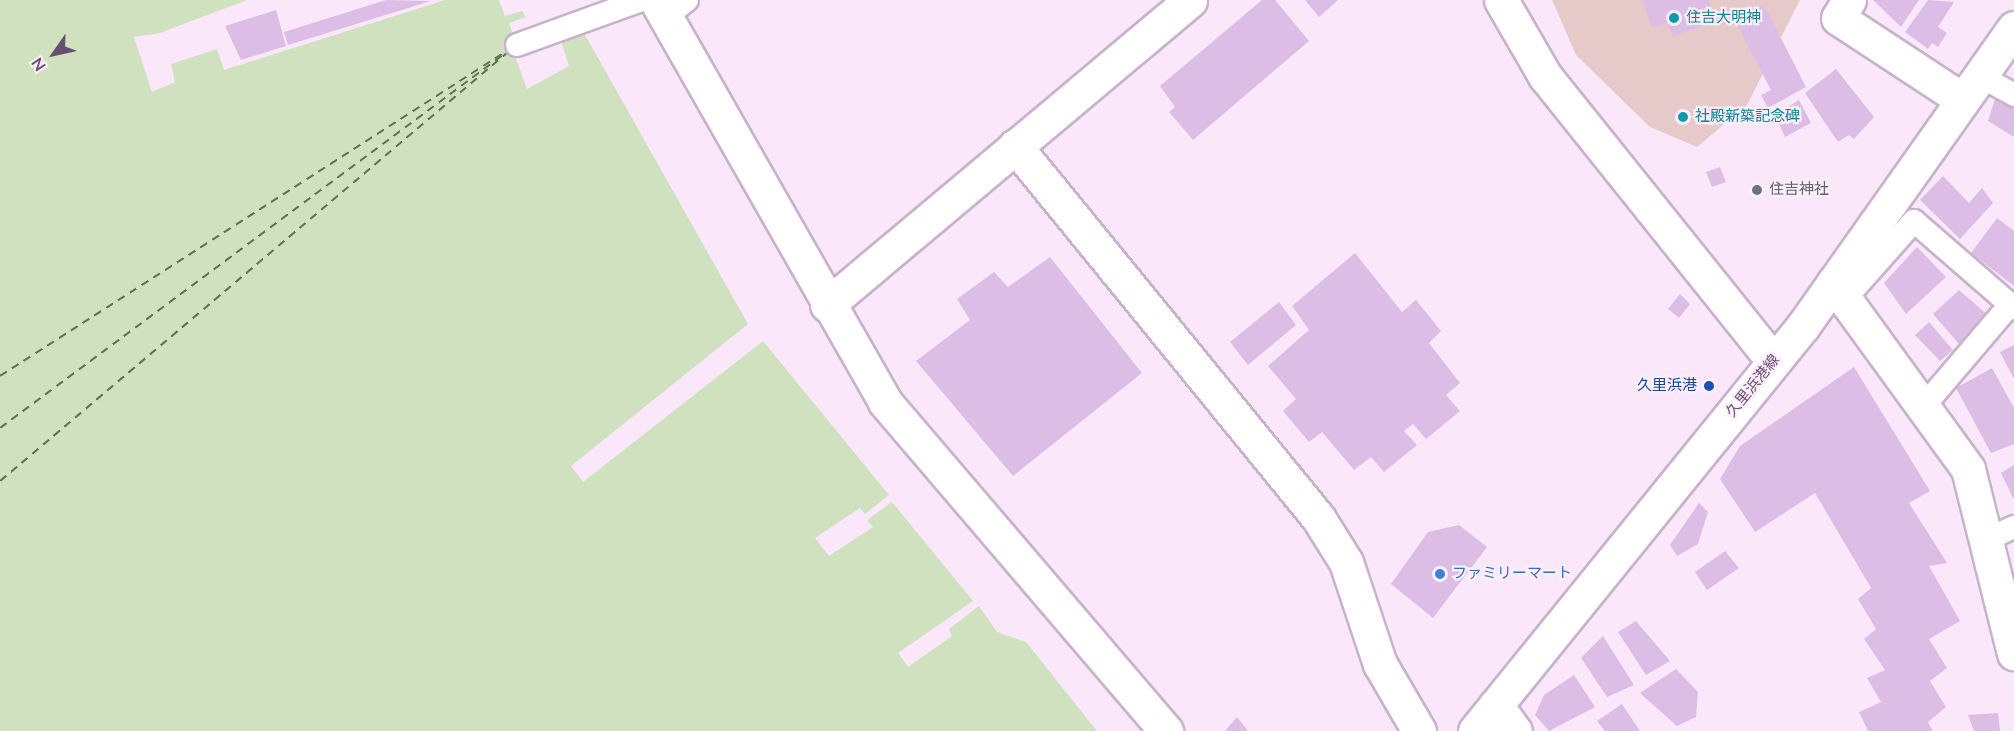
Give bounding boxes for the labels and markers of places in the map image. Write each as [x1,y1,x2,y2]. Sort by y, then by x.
place label: 住吉大明神 [1686,9,1761,27]
marker: 住吉大明神 [1667,11,1681,25]
place label: 社殿新築記念碑 [1695,108,1800,126]
marker: 社殿新築記念碑 [1676,110,1690,124]
place label: 住吉神社 [1769,181,1829,199]
marker: 住吉神社 [1750,183,1764,197]
place label: 久里浜港 [1637,377,1697,395]
marker: 久里浜港 [1702,379,1716,393]
place label: ファミリーマート [1452,565,1572,583]
marker: ファミリーマート [1433,567,1447,581]

